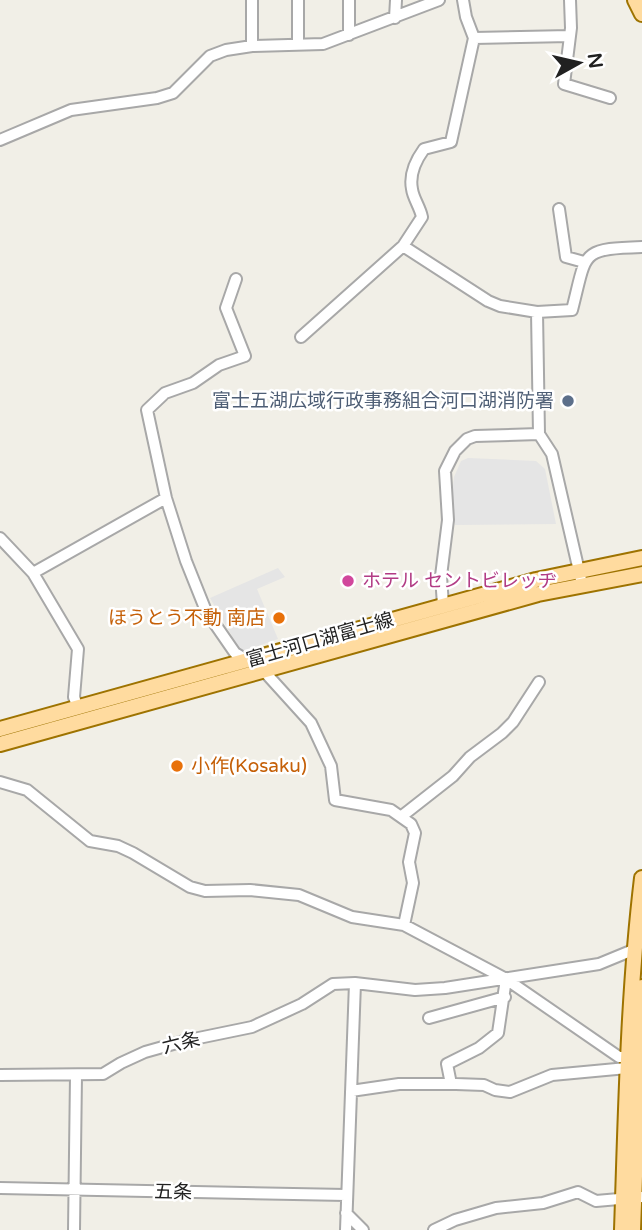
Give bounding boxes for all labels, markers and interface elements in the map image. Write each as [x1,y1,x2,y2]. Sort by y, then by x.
north arrow [544,28,614,98]
text: N [583,52,607,70]
place label: 富士五湖広域行政事務組合河口湖消防署 [212,390,554,412]
marker: 富士五湖広域行政事務組合河口湖消防署 [560,393,576,409]
place label: ホテル セントビレッヂ [362,570,557,592]
marker: ホテル セントビレッヂ [340,573,356,589]
place label: ほうとう不動 南店 [108,607,265,629]
street label: 富士河口湖富士線 [244,608,396,672]
marker: ほうとう不動 南店 [271,610,287,626]
place label: 小作(Kosaku) [191,755,307,777]
marker: 小作(Kosaku) [169,758,185,774]
street label: 六条 [160,1028,202,1058]
street label: 五条 [154,1181,192,1203]

